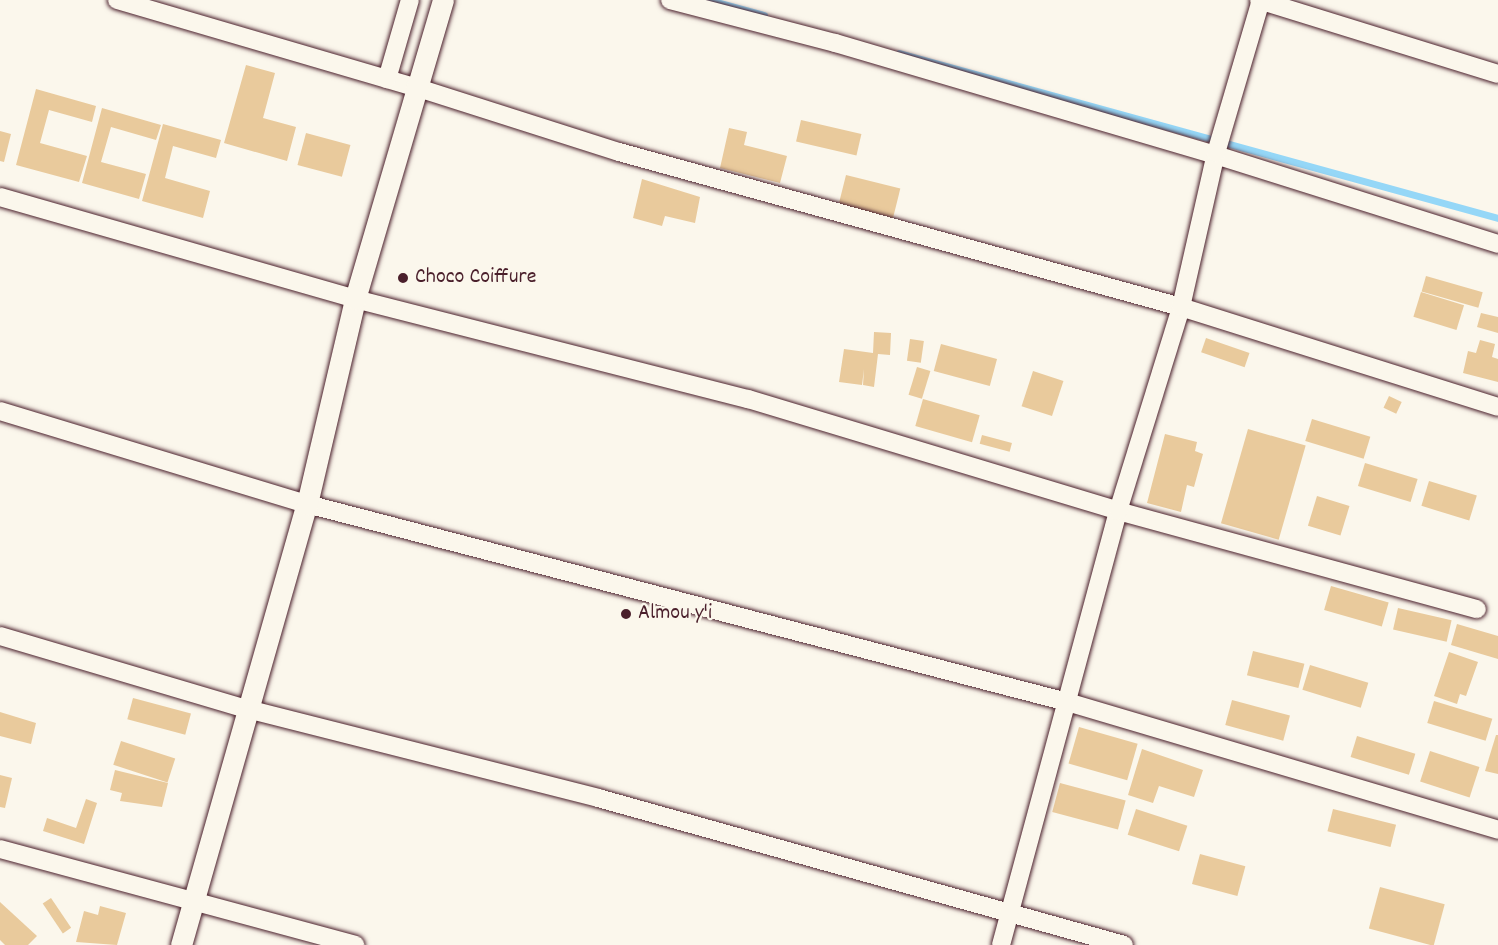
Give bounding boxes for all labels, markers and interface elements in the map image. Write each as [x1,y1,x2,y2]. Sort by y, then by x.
place label: Choco Coiffure [415,265,536,291]
marker: Choco Coiffure [396,271,410,285]
place label: Almou y'i [638,601,712,627]
marker: Almou y'i [619,607,633,621]

